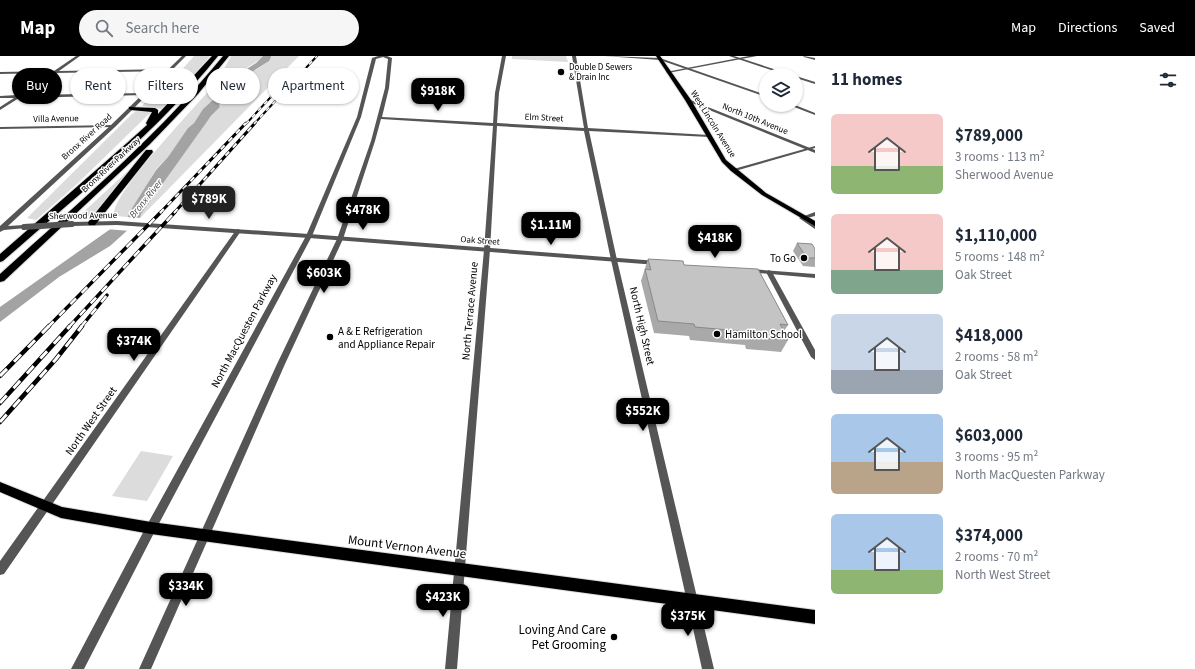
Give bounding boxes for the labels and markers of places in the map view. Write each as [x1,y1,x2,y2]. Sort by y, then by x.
place label: Double D Sewers & Drain Inc [569,61,632,84]
marker: Double D Sewers & Drain Inc [556,67,566,77]
pin: $918K [410,78,466,112]
pin: $789K [181,186,237,220]
pin: $478K [335,197,391,231]
pin: $1.11M [518,212,584,246]
pin: $418K [687,225,743,259]
place label: To Go [770,251,796,266]
marker: To Go [799,253,809,263]
pin: $603K [296,260,352,294]
place label: A & E Refrigeration and Appliance Repair [338,324,435,352]
place label: Hamilton School [725,327,802,342]
pin: $374K [106,328,162,362]
marker: Hamilton School [712,329,722,339]
marker: A & E Refrigeration and Appliance Repair [325,332,335,342]
pin: $552K [615,398,671,432]
pin: $334K [158,573,214,607]
pin: $423K [415,584,471,618]
pin: $375K [660,603,716,637]
place label: Loving And Care Pet Grooming [519,621,606,654]
marker: Loving And Care Pet Grooming [609,632,619,642]

